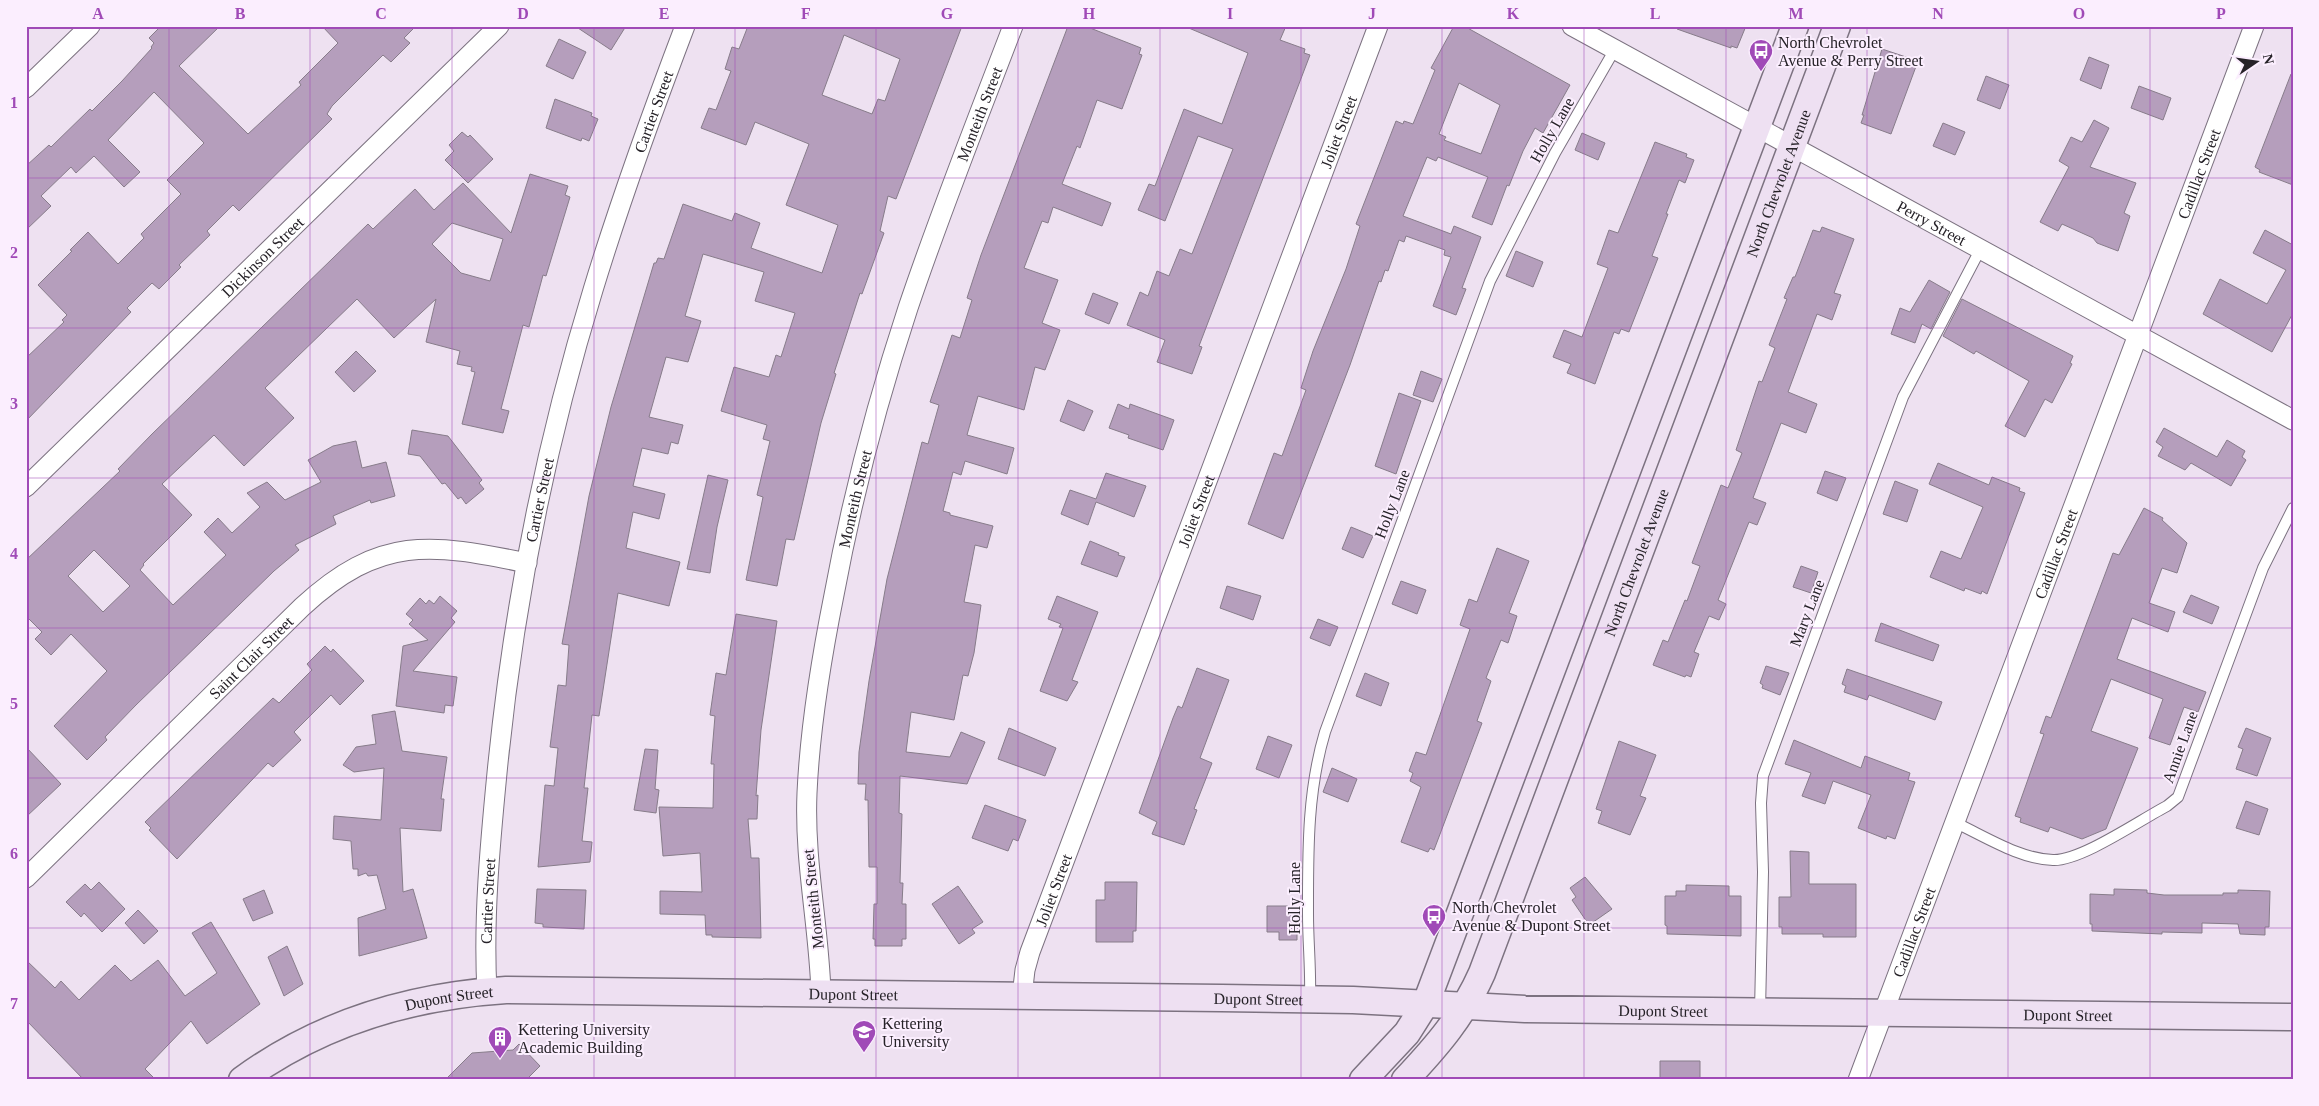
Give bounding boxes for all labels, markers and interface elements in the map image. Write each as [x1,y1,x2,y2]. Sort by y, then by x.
text: A [92,5,104,22]
text: B [235,5,246,22]
text: C [375,5,387,22]
text: D [517,5,529,22]
text: E [659,5,669,22]
text: F [801,5,811,22]
text: G [941,5,954,22]
text: H [1083,5,1096,22]
text: I [1227,5,1233,22]
text: J [1368,5,1376,22]
text: K [1507,5,1520,22]
text: L [1650,5,1660,22]
text: M [1788,5,1804,22]
text: N [1932,5,1944,22]
text: O [2073,5,2085,22]
text: P [2216,5,2226,22]
place label: North Chevrolet Avenue & Perry Street [1778,34,1924,70]
bus stop icon: North Chevrolet Avenue & Perry Street [1748,38,1774,72]
north arrow [2232,38,2282,88]
text: N [2260,53,2277,66]
street label: Monteith Street [953,64,1005,164]
street label: Cartier Street [631,68,676,155]
street label: Joliet Street [1317,93,1360,170]
text: 1 [10,94,18,111]
street label: Holly Lane [1527,94,1578,166]
street label: North Chevrolet Avenue [1743,107,1813,259]
street label: Cadillac Street [2174,126,2223,221]
street label: Perry Street [1894,197,1970,249]
street label: Dickinson Street [218,213,307,300]
text: 2 [10,244,18,261]
text: 3 [10,395,18,412]
street label: Monteith Street [835,448,875,549]
street label: Cartier Street [522,455,557,543]
street label: Holly Lane [1371,467,1414,541]
street label: Joliet Street [1174,472,1217,550]
street label: North Chevrolet Avenue [1601,486,1671,639]
street label: Cadillac Street [2031,506,2080,601]
text: 4 [10,545,18,562]
street label: Mary Lane [1786,577,1829,649]
street label: Saint Clair Street [205,612,296,702]
text: 5 [10,695,18,712]
street label: Annie Lane [2159,709,2201,785]
text: 6 [10,845,18,862]
street label: Monteith Street [799,848,827,950]
street label: Joliet Street [1032,851,1075,929]
street label: Cartier Street [477,857,498,944]
street label: Holly Lane [1286,862,1304,934]
street label: Cadillac Street [1889,884,1938,979]
place label: North Chevrolet Avenue & Dupont Street [1452,899,1611,935]
bus stop icon: North Chevrolet Avenue & Dupont Street [1421,903,1447,937]
street label: Dupont Street [403,982,494,1013]
street label: Dupont Street [808,985,899,1003]
street label: Dupont Street [1213,989,1304,1008]
text: 7 [10,995,18,1012]
street label: Dupont Street [1618,1001,1708,1020]
street label: Dupont Street [2023,1006,2113,1024]
place label: Kettering University [882,1015,950,1051]
school or university icon: Kettering University [851,1019,877,1053]
place label: Kettering University Academic Building [518,1021,650,1057]
building icon: Kettering University Academic Building [487,1025,513,1059]

